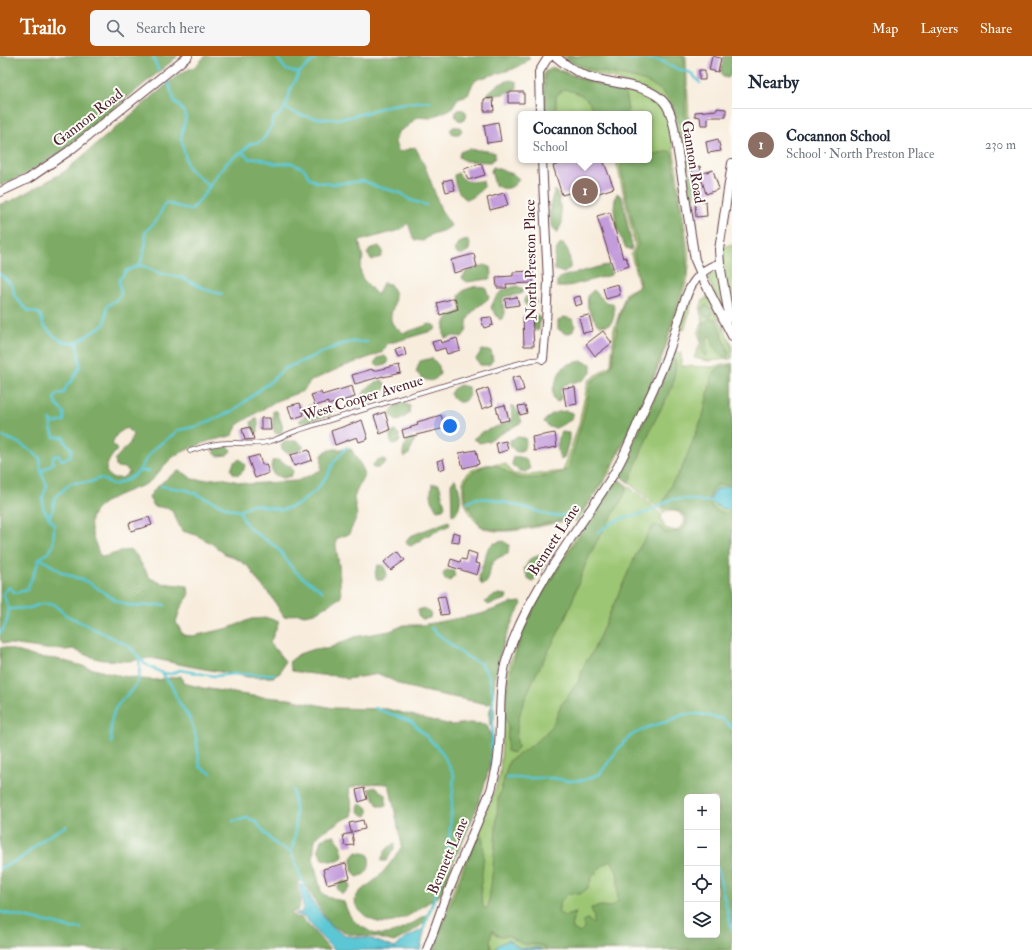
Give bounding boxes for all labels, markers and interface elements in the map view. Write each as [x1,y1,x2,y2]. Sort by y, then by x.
search box [90,10,370,46]
text: Trailo [20,16,66,40]
icon: search [104,17,126,39]
text: Search here [136,19,205,38]
text: Map [872,20,898,37]
text: Layers [920,20,958,37]
text: Share [980,20,1012,37]
text: Nearby [748,72,799,93]
street label: Gannon Road [49,84,127,151]
popup [518,111,652,163]
street label: Gannon Road [677,119,709,205]
text: Cocannon School [533,120,637,139]
text: Cocannon School [786,127,890,146]
text: 1 [759,137,763,153]
text: 230 m [985,137,1016,153]
text: School [533,139,568,155]
text: School · North Preston Place [786,146,934,162]
pin: 1 [572,176,598,206]
street label: North Preston Place [520,199,542,321]
street label: West Cooper Avenue [300,371,426,427]
your location [440,416,460,436]
street label: Bennett Lane [524,501,584,579]
map controls [684,794,720,938]
button: + [684,794,720,830]
street label: Bennett Lane [423,815,473,897]
button: − [684,830,720,866]
button: locate [684,866,720,902]
button: layers [684,902,720,938]

